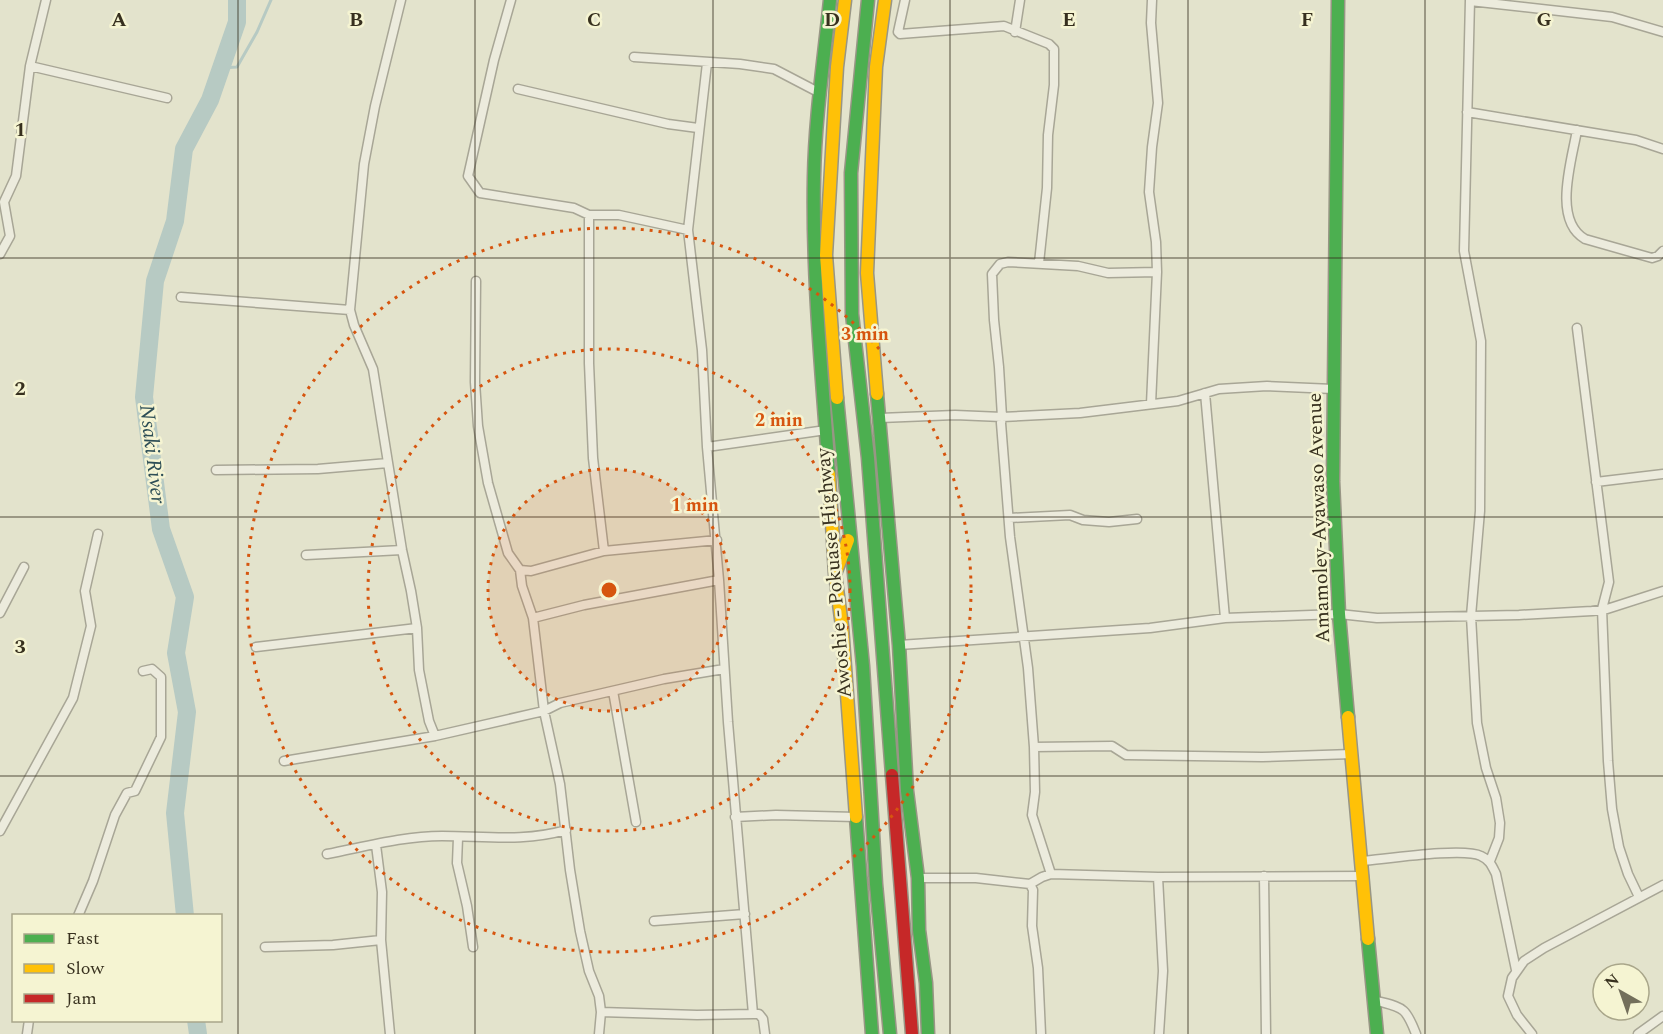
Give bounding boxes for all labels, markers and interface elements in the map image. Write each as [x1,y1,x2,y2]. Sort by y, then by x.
text: A [111,5,127,35]
text: B [349,5,363,35]
text: C [587,5,601,35]
text: D [824,5,840,35]
text: E [1062,5,1076,35]
text: F [1301,5,1313,35]
text: G [1536,5,1552,35]
text: 1 [14,115,26,145]
text: 3 min [841,321,889,348]
text: 2 [14,374,26,404]
street label: Amamoley-Ayawaso Avenue [1300,392,1338,644]
water label: Nsaki River [130,403,174,506]
text: 2 min [755,407,803,434]
street label: Awoshie - Pokuase Highway [808,445,860,699]
text: 1 min [671,492,719,519]
centre of rings [599,580,619,600]
text: 3 [14,632,26,662]
legend [12,914,222,1022]
text: Fast [66,925,99,952]
text: Slow [66,955,105,982]
north arrow [1591,962,1651,1022]
text: N [1599,968,1625,995]
text: Jam [66,985,97,1012]

